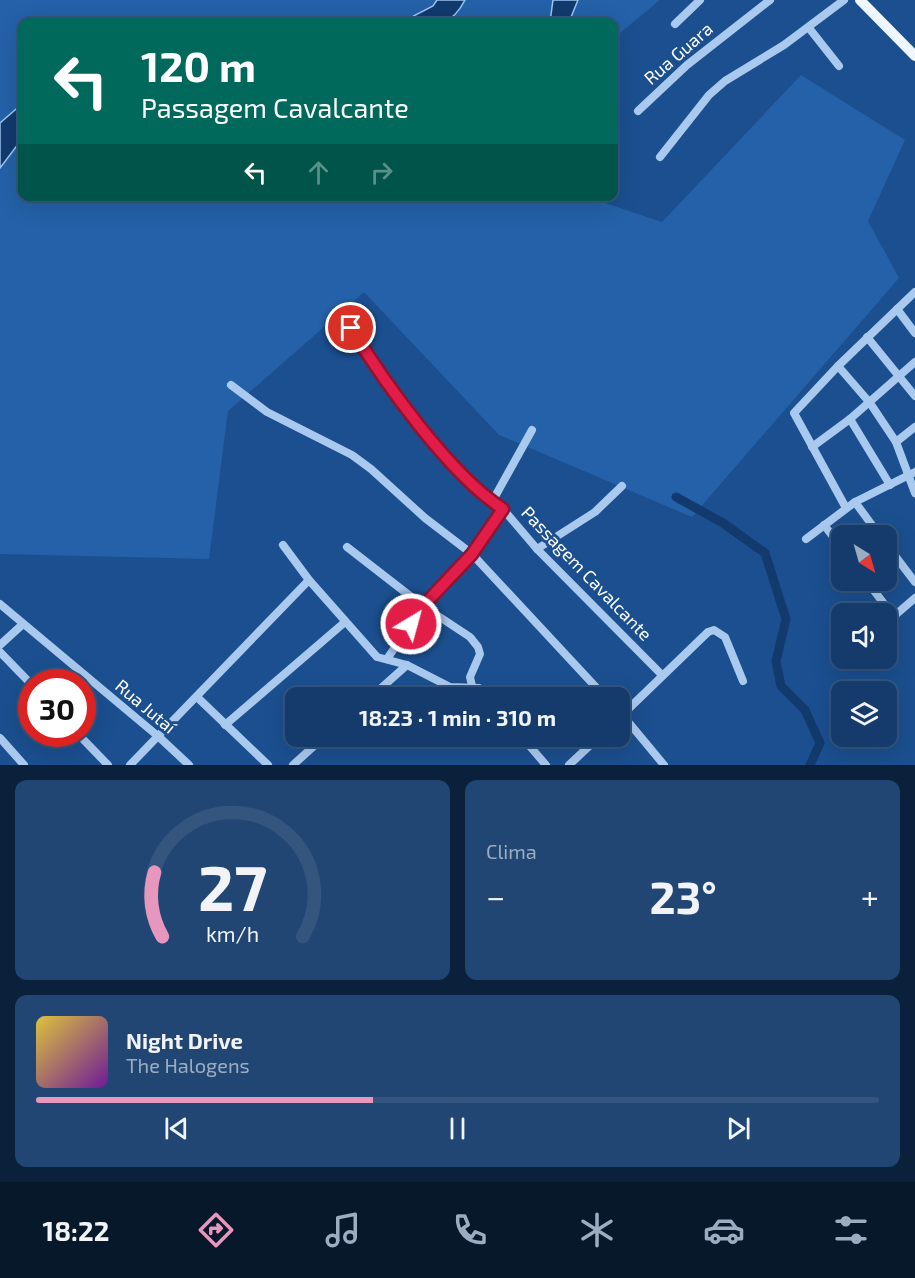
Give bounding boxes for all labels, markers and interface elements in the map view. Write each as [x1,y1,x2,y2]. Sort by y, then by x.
street label: Rua Guara [639,17,717,89]
text: 120 m [141,40,256,90]
icon: left [42,42,120,120]
text: Passagem Cavalcante [141,91,409,123]
icon: left [239,156,272,189]
icon: ahead [302,156,335,189]
icon: right [365,156,398,189]
pin [325,302,376,353]
icon: arrive [334,311,367,344]
street label: Passagem Cavalcante [517,501,657,645]
north arrow [831,525,897,591]
map controls [831,525,897,747]
position arrow [379,592,443,656]
button: sound [831,603,897,669]
speed limit sign: 30 [18,669,96,747]
street label: Rua Jutaí [111,674,181,738]
button: layers [831,681,897,747]
text: 18:23 · 1 min · 310 m [359,704,556,730]
text: Clima [486,839,537,863]
text: 27 [198,849,267,924]
text: 23° [649,869,717,923]
text: − [486,876,505,916]
text: + [861,876,879,916]
text: km/h [206,921,259,946]
text: Night Drive [126,1027,243,1053]
text: The Halogens [126,1053,250,1077]
icon: previous [160,1112,193,1145]
icon: pause [441,1112,474,1145]
icon: next [722,1112,755,1145]
icon: directions [195,1209,237,1251]
icon: music [322,1209,364,1251]
icon: phone [449,1209,491,1251]
icon: climate [576,1209,618,1251]
icon: car [703,1209,745,1251]
icon: filters [830,1209,872,1251]
text: 18:22 [43,1214,109,1246]

